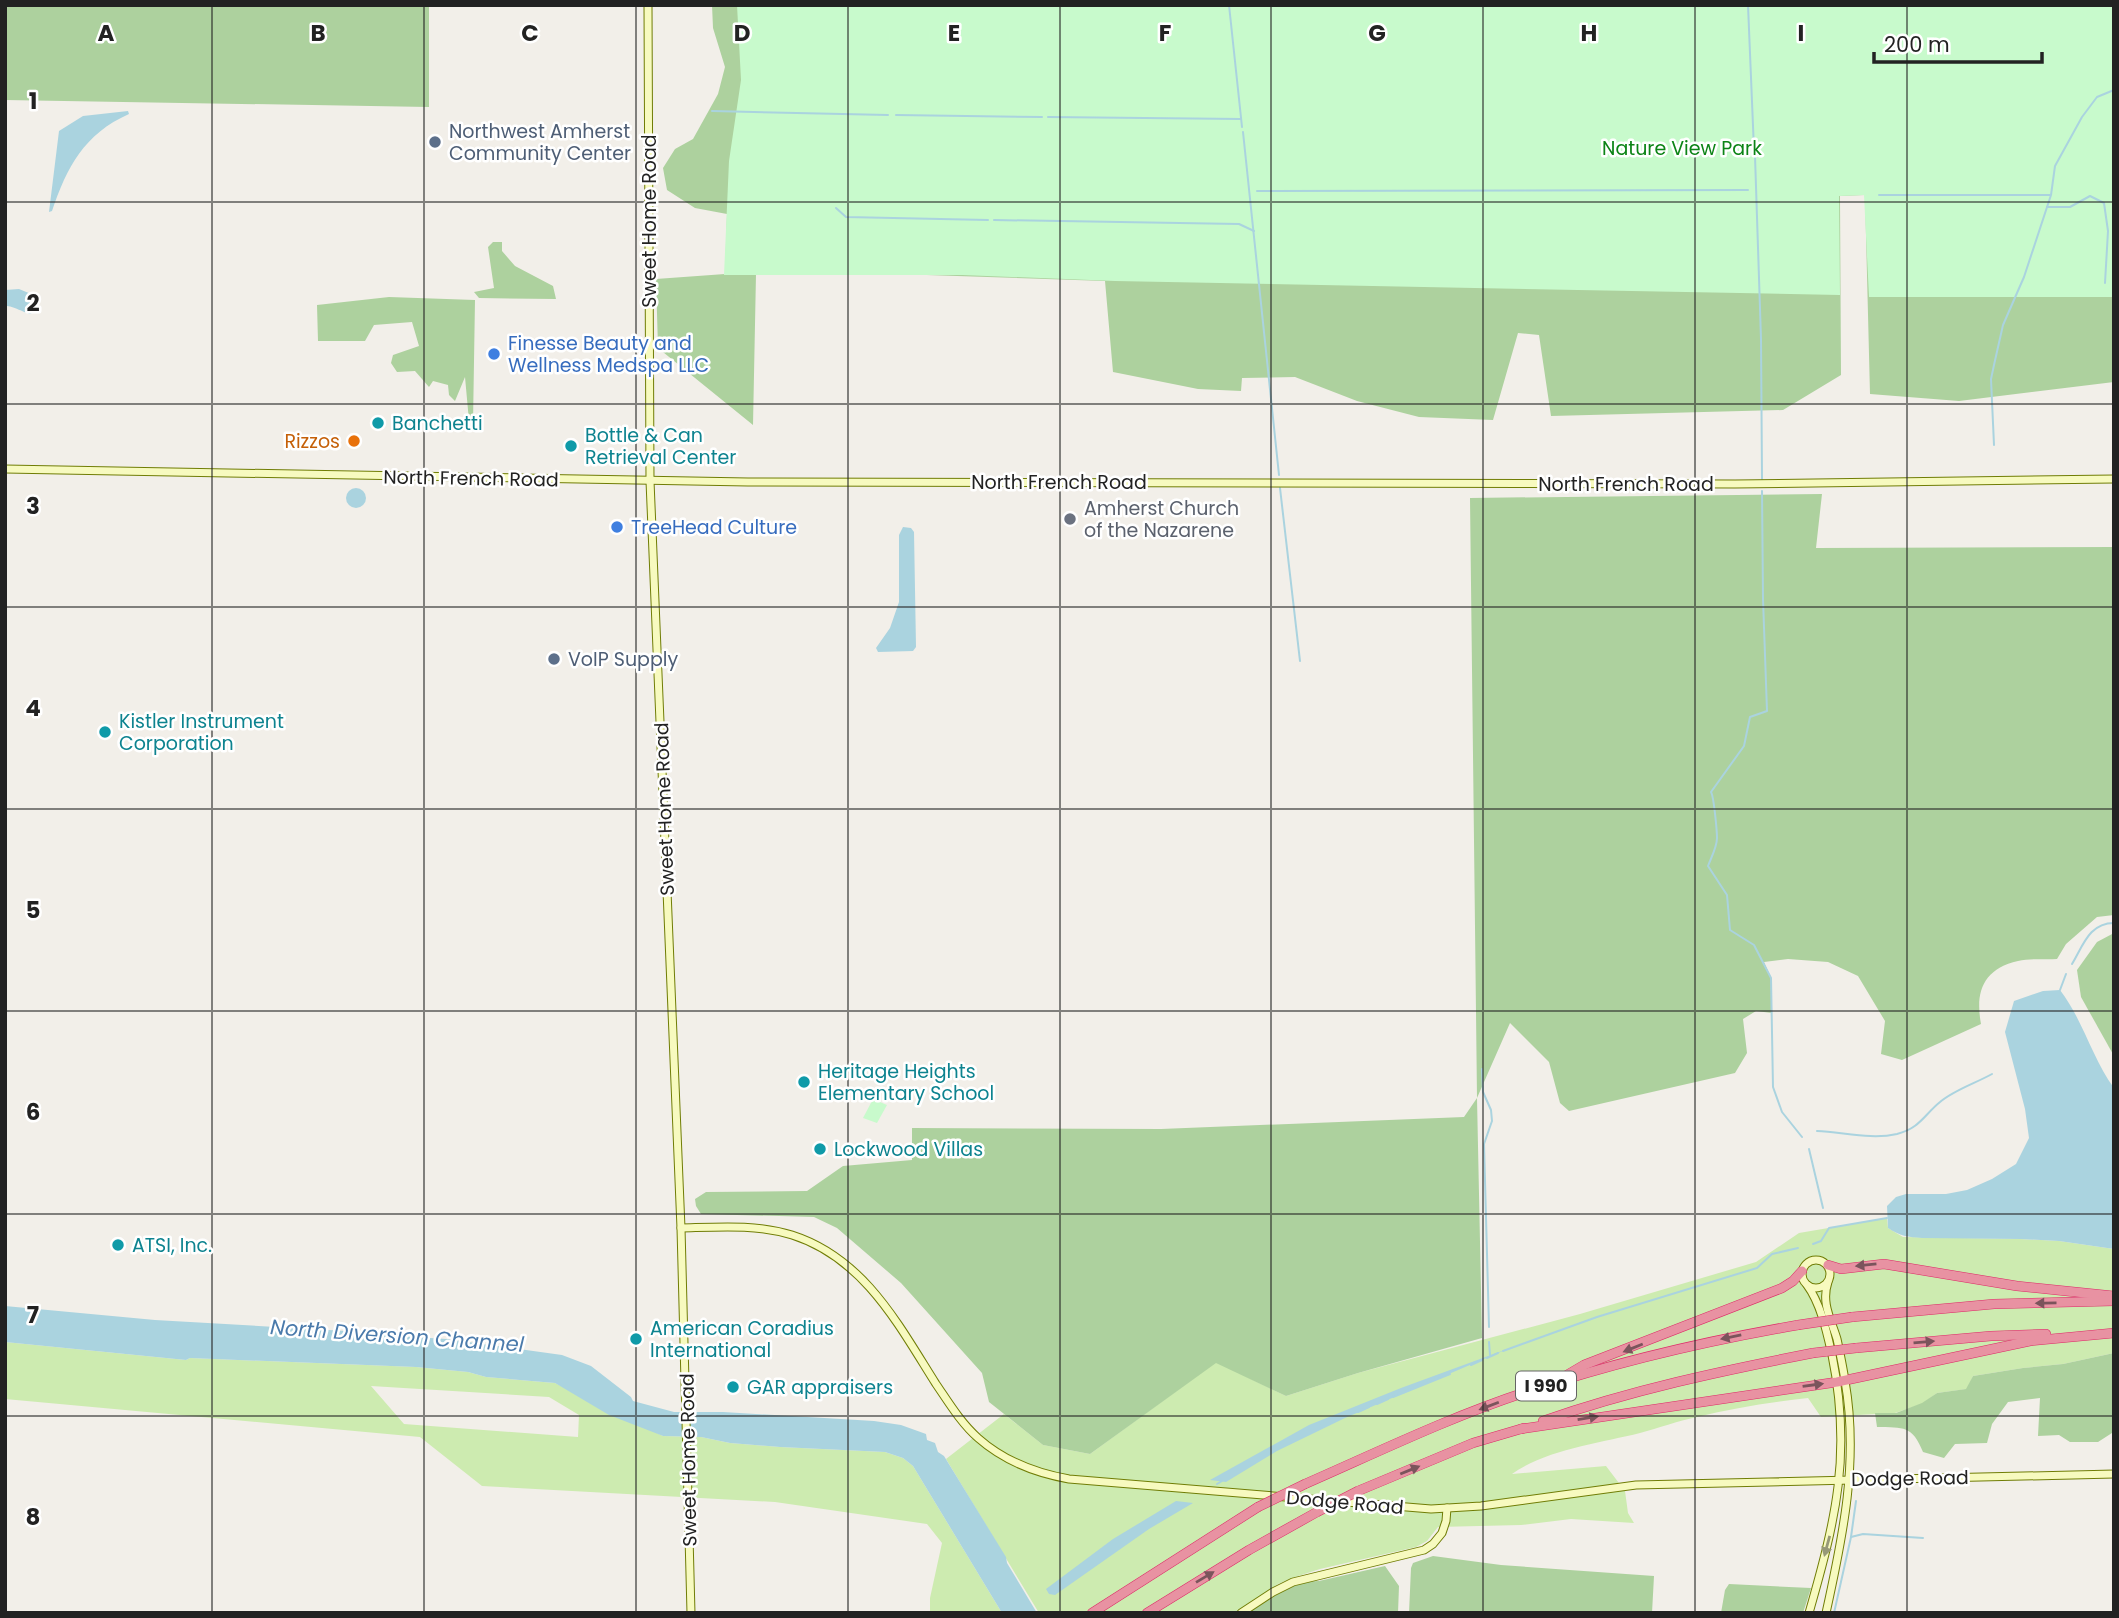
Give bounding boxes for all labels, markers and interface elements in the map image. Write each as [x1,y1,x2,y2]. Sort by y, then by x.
text: A [98,17,115,49]
text: B [310,17,326,49]
text: C [521,17,539,49]
text: D [734,17,750,49]
text: E [948,17,960,49]
text: F [1159,17,1171,49]
text: G [1368,17,1386,49]
text: H [1581,17,1597,49]
text: I [1798,17,1804,49]
scale bar [1874,21,2042,65]
text: 200 m [1884,30,1950,59]
text: 1 [29,85,37,117]
place label: Northwest Amherst Community Center [449,118,631,167]
marker: Northwest Amherst Community Center [427,134,443,150]
street label: Sweet Home Road [636,134,663,308]
park label: Nature View Park [1602,135,1762,162]
text: 2 [26,287,40,319]
place label: Finesse Beauty and Wellness Medspa LLC [508,330,709,379]
marker: Finesse Beauty and Wellness Medspa LLC [486,346,502,362]
place label: Banchetti [392,410,483,437]
marker: Banchetti [370,415,386,431]
place label: Bottle & Can Retrieval Center [585,422,736,471]
place label: Rizzos [284,428,340,455]
marker: Rizzos [346,433,362,449]
marker: Bottle & Can Retrieval Center [563,438,579,454]
street label: North French Road [383,463,559,494]
street label: North French Road [971,469,1147,496]
street label: North French Road [1538,471,1714,498]
text: 3 [26,490,40,522]
place label: Amherst Church of the Nazarene [1084,495,1239,544]
marker: Amherst Church of the Nazarene [1062,511,1078,527]
place label: TreeHead Culture [631,514,797,541]
marker: TreeHead Culture [609,519,625,535]
place label: VoIP Supply [568,646,678,673]
marker: VoIP Supply [546,651,562,667]
text: 4 [25,692,41,724]
place label: Kistler Instrument Corporation [119,708,284,757]
street label: Sweet Home Road [648,722,681,896]
marker: Kistler Instrument Corporation [97,724,113,740]
text: 5 [26,894,40,926]
place label: Heritage Heights Elementary School [818,1058,994,1107]
marker: Heritage Heights Elementary School [796,1074,812,1090]
text: 6 [26,1096,40,1128]
place label: Lockwood Villas [834,1136,983,1163]
marker: Lockwood Villas [812,1141,828,1157]
place label: ATSI, Inc. [132,1232,212,1259]
marker: ATSI, Inc. [110,1237,126,1253]
one-way arrow [1855,1260,1877,1271]
one-way arrow [2034,1297,2056,1308]
text: 7 [27,1299,39,1331]
water label: North Diversion Channel [269,1312,526,1359]
place label: American Coradius International [650,1315,834,1364]
marker: American Coradius International [628,1331,644,1347]
one-way arrow [1720,1331,1742,1342]
one-way arrow [1913,1336,1935,1347]
one-way arrow [1622,1342,1643,1353]
road number: I 990 [1516,1372,1576,1400]
street label: Sweet Home Road [673,1373,704,1547]
place label: GAR appraisers [747,1374,893,1401]
marker: GAR appraisers [725,1379,741,1395]
one-way arrow [1803,1380,1825,1391]
one-way arrow [1478,1400,1499,1411]
one-way arrow [1577,1412,1599,1423]
one-way arrow [1400,1464,1421,1475]
street label: Dodge Road [1851,1464,1969,1493]
street label: Dodge Road [1285,1484,1405,1521]
text: 8 [26,1501,40,1533]
one-way arrow [1822,1536,1832,1557]
one-way arrow [1195,1571,1214,1583]

